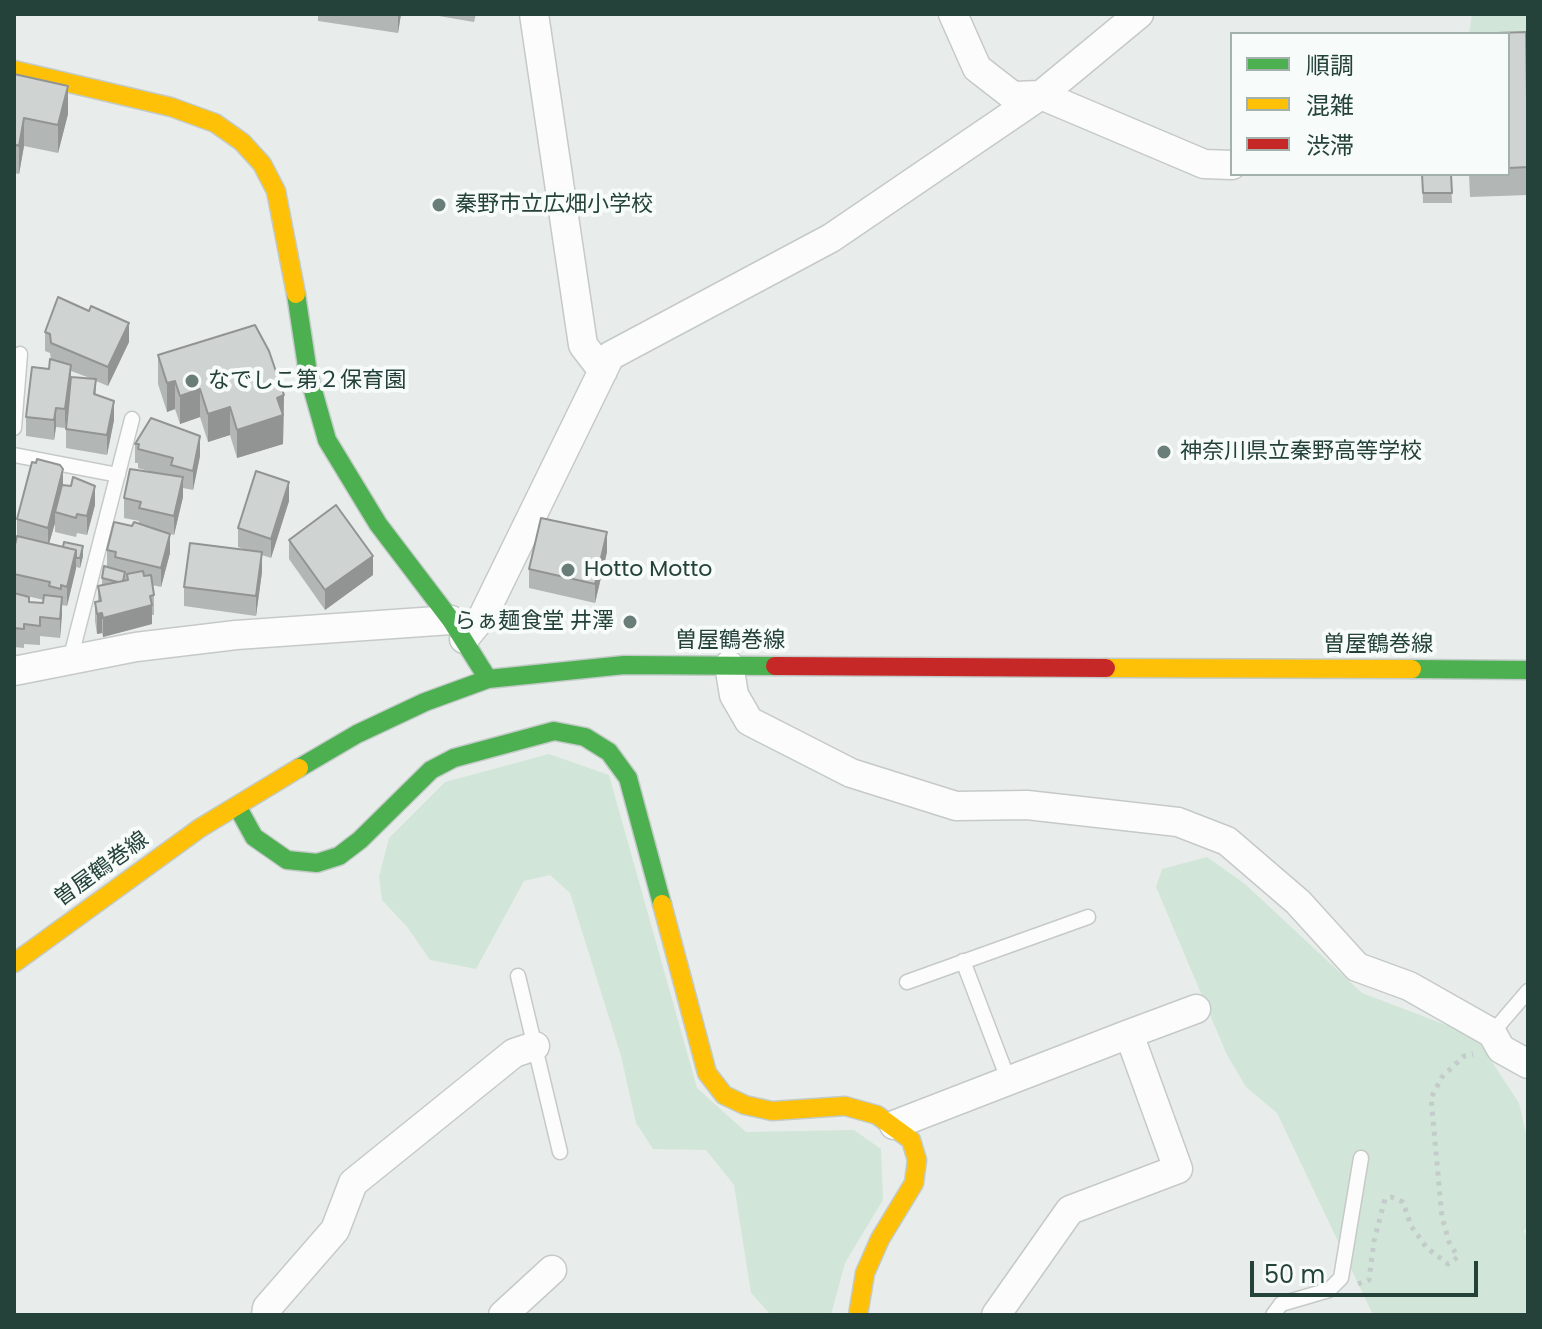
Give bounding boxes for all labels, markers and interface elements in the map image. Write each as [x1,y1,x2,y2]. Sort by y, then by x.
legend [1230,32,1510,176]
text: 順調 [1306,49,1354,82]
text: 混雑 [1306,89,1354,122]
text: 渋滞 [1306,129,1354,162]
place label: 秦野市立広畑小学校 [455,192,653,218]
marker: 秦野市立広畑小学校 [430,196,448,214]
place label: なでしこ第２保育園 [208,368,406,394]
marker: なでしこ第２保育園 [183,372,201,390]
place label: 神奈川県立秦野高等学校 [1180,439,1422,465]
marker: 神奈川県立秦野高等学校 [1155,443,1173,461]
place label: Hotto Motto [584,557,712,583]
marker: Hotto Motto [559,561,577,579]
place label: らぁ麺食堂 井澤 [454,609,614,635]
marker: らぁ麺食堂 井澤 [621,613,639,631]
street label: 曽屋鶴巻線 [675,628,785,654]
street label: 曽屋鶴巻線 [1323,632,1433,658]
street label: 曽屋鶴巻線 [50,827,154,913]
scale bar [1254,1245,1482,1295]
text: 50 m [1264,1258,1325,1291]

